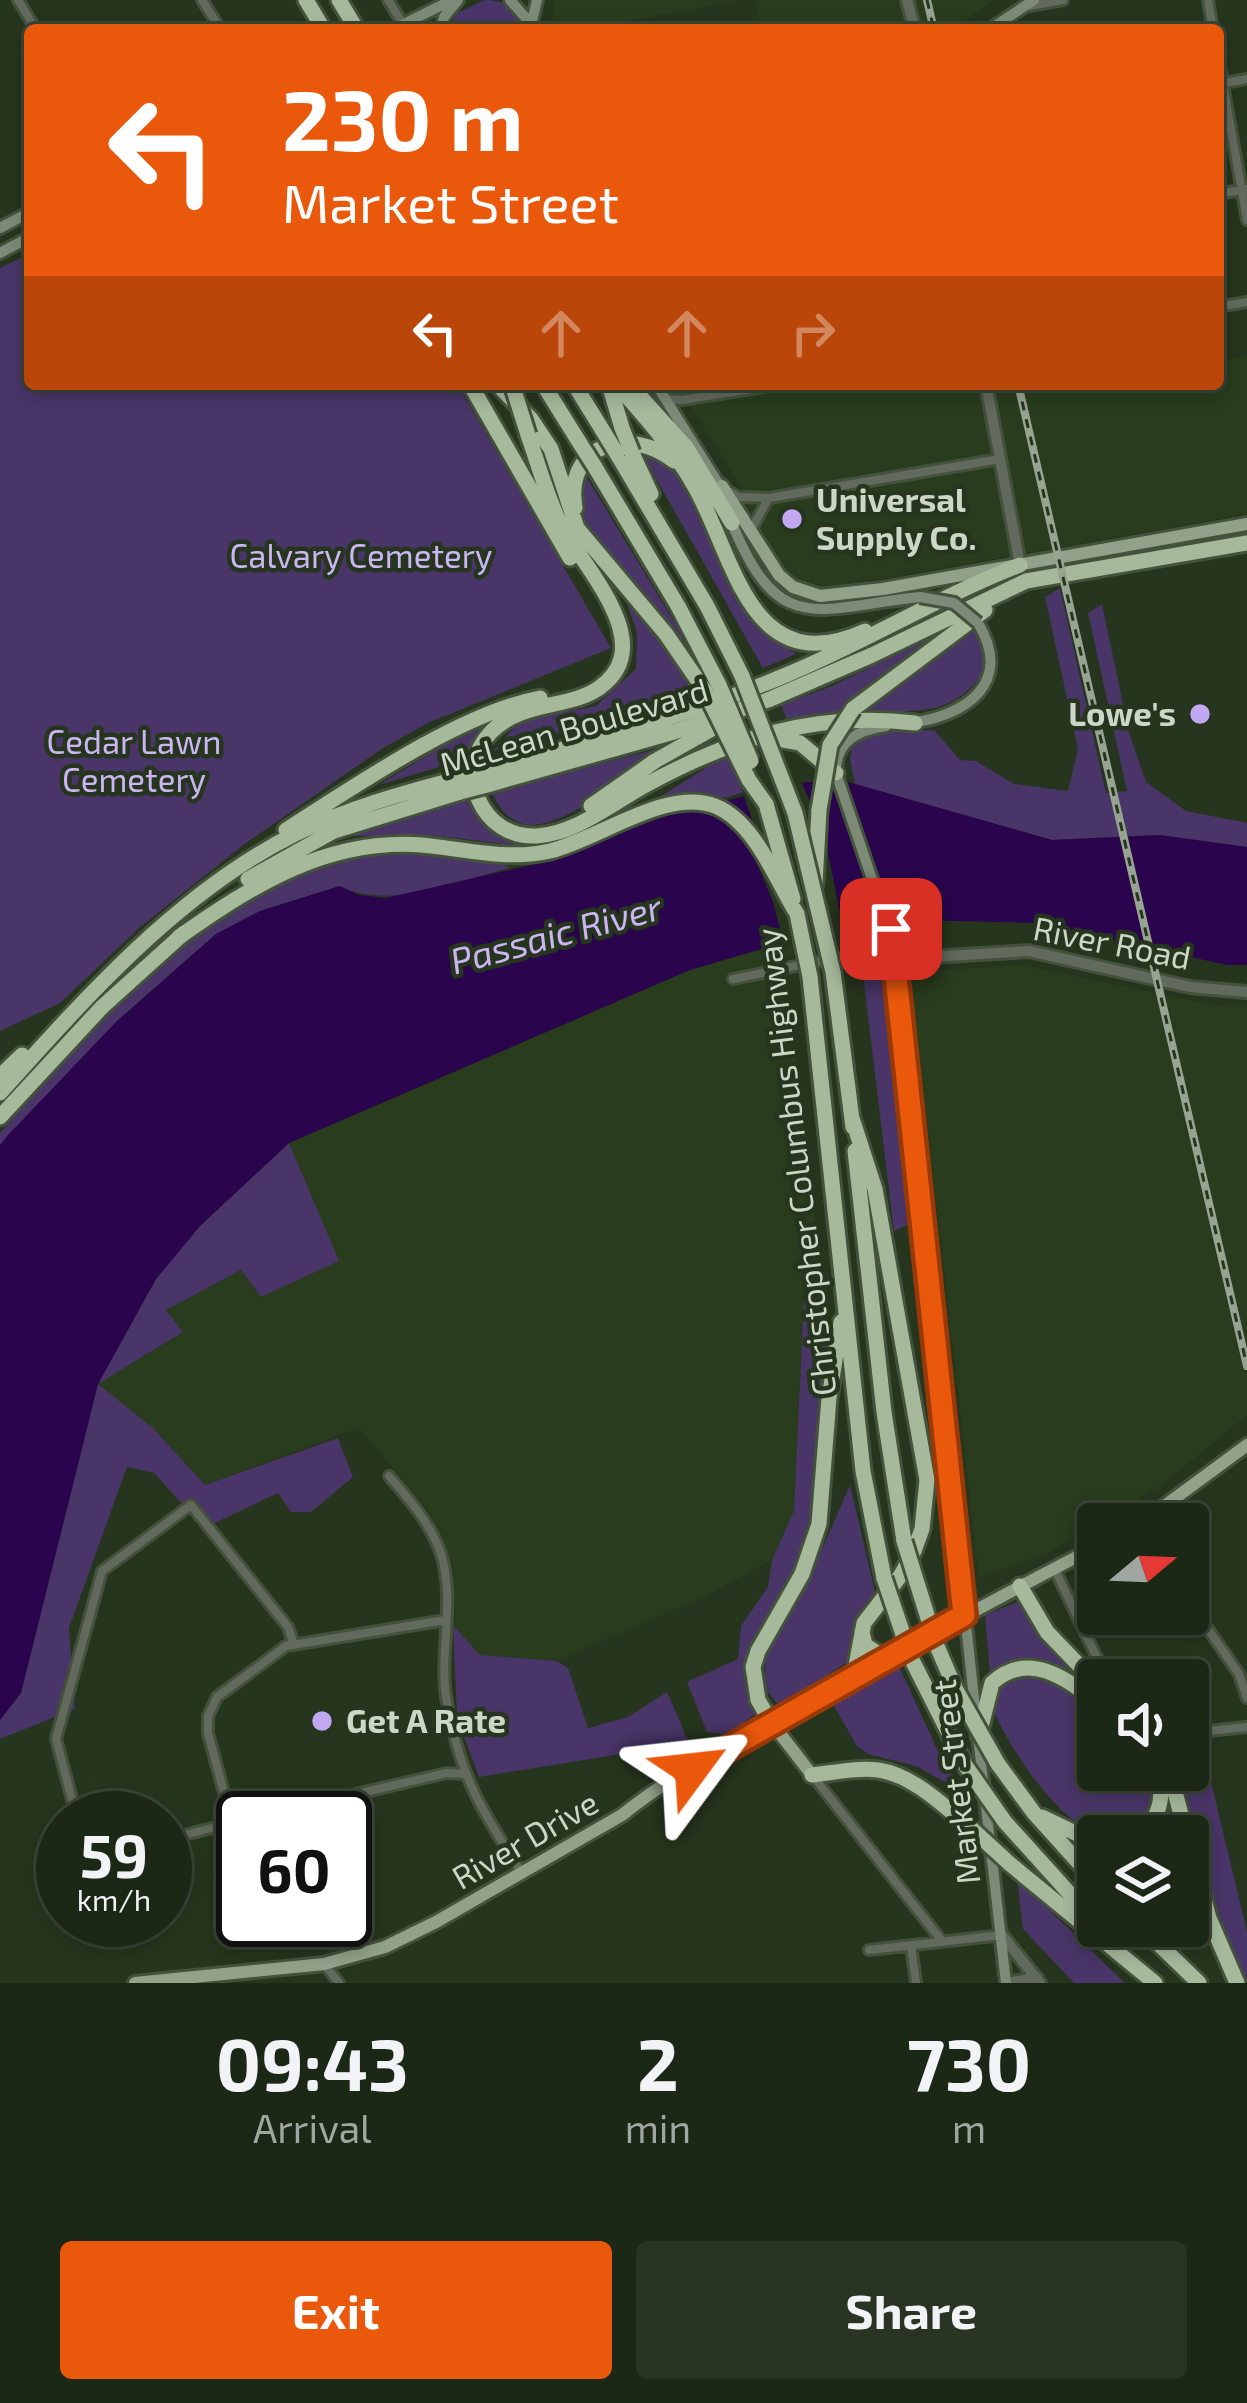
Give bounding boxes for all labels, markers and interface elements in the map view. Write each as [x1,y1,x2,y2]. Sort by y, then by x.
text: 230 m [282,67,524,168]
icon: left [84,72,240,228]
text: Market Street [282,169,619,234]
icon: left [402,300,468,366]
icon: ahead [528,300,594,366]
icon: ahead [654,300,720,366]
icon: right [780,300,846,366]
place label: Universal Supply Co. [816,479,977,557]
marker: Universal Supply Co. [779,506,805,532]
park label: Calvary Cemetery [230,535,492,575]
street label: McLean Boulevard [435,669,712,783]
place label: Lowe's [1068,693,1176,733]
marker: Lowe's [1187,701,1213,727]
park label: Cedar Lawn Cemetery [47,721,221,799]
pin [840,878,942,980]
water label: Passaic River [445,884,667,981]
icon: arrive [858,896,924,962]
street label: River Road [1030,907,1194,977]
street label: Christopher Columbus Highway [746,926,844,1398]
north arrow [1077,1503,1209,1635]
map controls [1077,1503,1209,1947]
button: sound [1077,1659,1209,1791]
street label: Market Street [923,1677,987,1887]
place label: Get A Rate [346,1700,506,1740]
position arrow [629,1706,755,1832]
marker: Get A Rate [309,1708,335,1734]
street label: River Drive [444,1781,605,1897]
speed limit sign: 60 [216,1791,372,1947]
button: layers [1077,1815,1209,1947]
text: 59 [80,1818,148,1890]
text: km/h [77,1881,151,1917]
text: 09:43 [216,2019,409,2105]
text: 2 [637,2019,679,2105]
text: 730 [907,2019,1031,2105]
text: Arrival [253,2104,372,2151]
text: min [625,2104,691,2151]
text: m [952,2104,986,2151]
button: Exit [60,2241,612,2379]
button: Share [636,2241,1187,2379]

